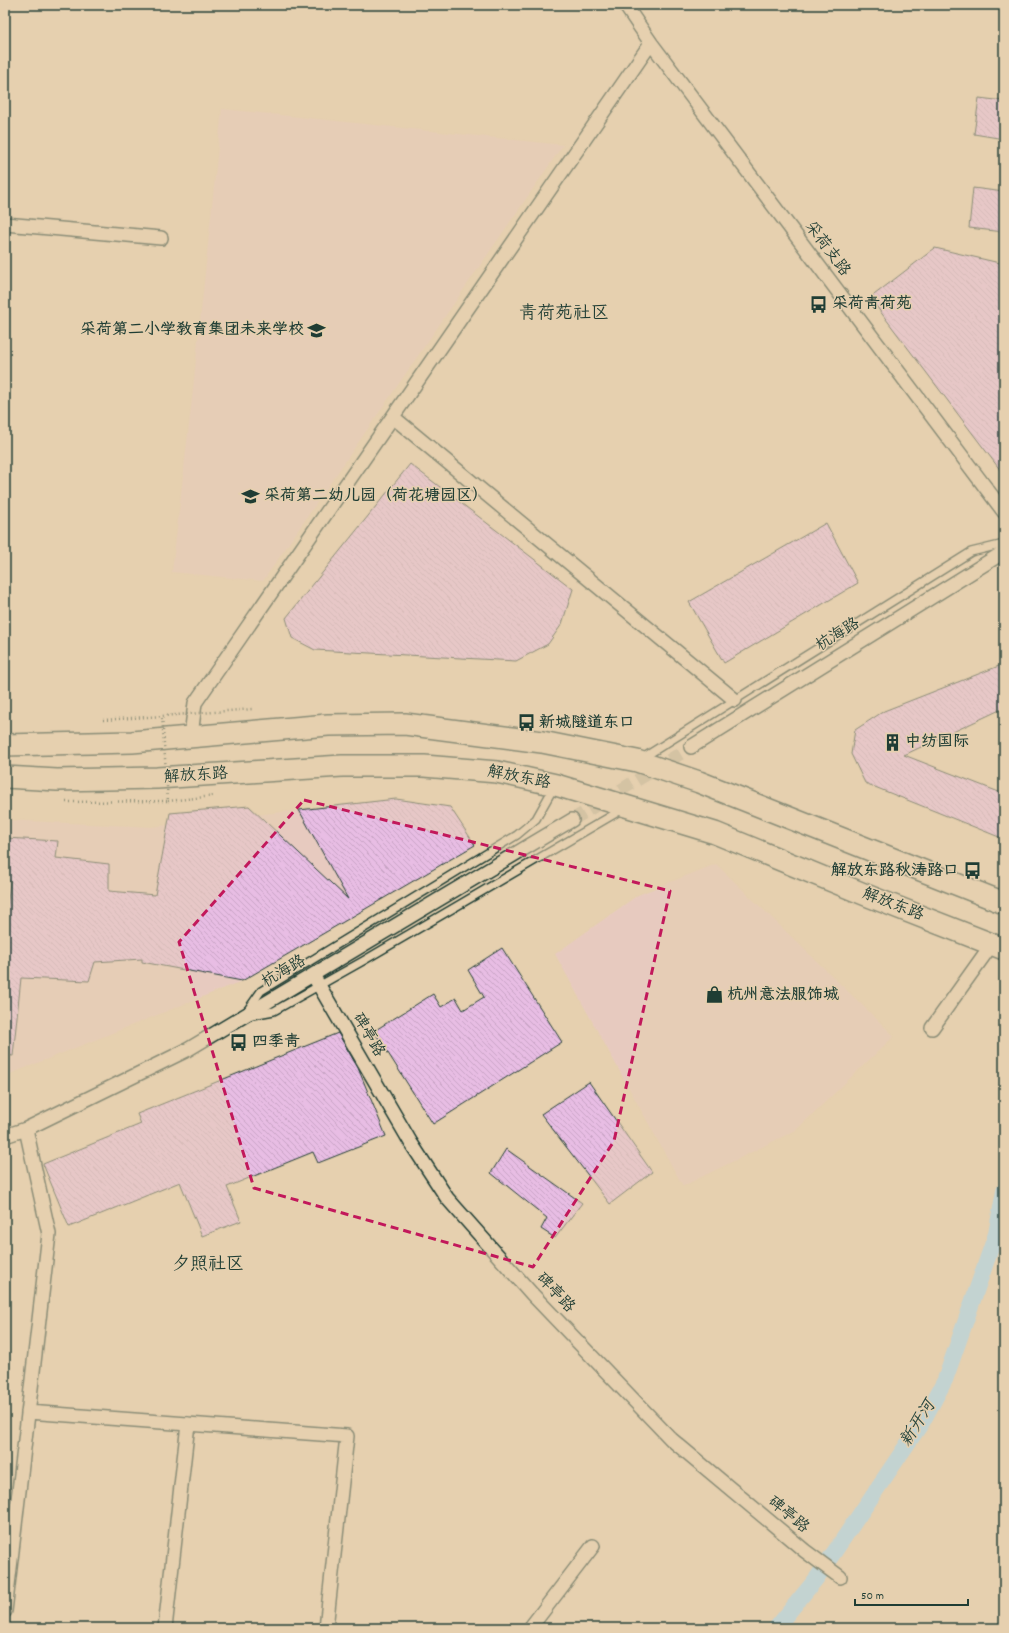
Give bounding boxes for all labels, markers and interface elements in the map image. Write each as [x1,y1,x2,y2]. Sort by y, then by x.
street label: 采荷支路 [799,217,855,281]
place label: 采荷青荷苑 [832,293,912,316]
bus stop icon: 采荷青荷苑 [809,294,829,314]
district label: 青荷苑社区 [519,302,609,327]
place label: 采荷第二小学教育集团未来学校 [80,319,304,342]
school or university icon: 采荷第二小学教育集团未来学校 [307,320,327,340]
place label: 采荷第二幼儿园（荷花塘园区） [264,485,488,508]
school or university icon: 采荷第二幼儿园（荷花塘园区） [241,486,261,506]
street label: 杭海路 [812,613,864,657]
place label: 新城隧道东口 [539,712,635,735]
bus stop icon: 新城隧道东口 [516,713,536,733]
place label: 中纺国际 [905,731,969,754]
building icon: 中纺国际 [882,732,902,752]
street label: 解放东路 [485,761,553,795]
street label: 解放东路 [163,762,229,790]
place label: 解放东路秋涛路口 [831,860,959,883]
bus stop icon: 解放东路秋涛路口 [962,861,982,881]
street label: 解放东路 [859,883,927,927]
street label: 杭海路 [257,950,311,994]
place label: 杭州意法服饰城 [727,984,839,1007]
shop icon: 杭州意法服饰城 [704,985,724,1005]
street label: 碑亭路 [346,1008,390,1062]
place label: 四季青 [252,1031,300,1054]
bus stop icon: 四季青 [229,1032,249,1052]
district label: 夕照社区 [172,1253,244,1278]
street label: 碑亭路 [530,1268,580,1318]
water label: 新开河 [895,1393,944,1452]
street label: 碑亭路 [762,1491,814,1539]
scale bar [855,1581,968,1607]
text: 50 m [861,1588,884,1605]

